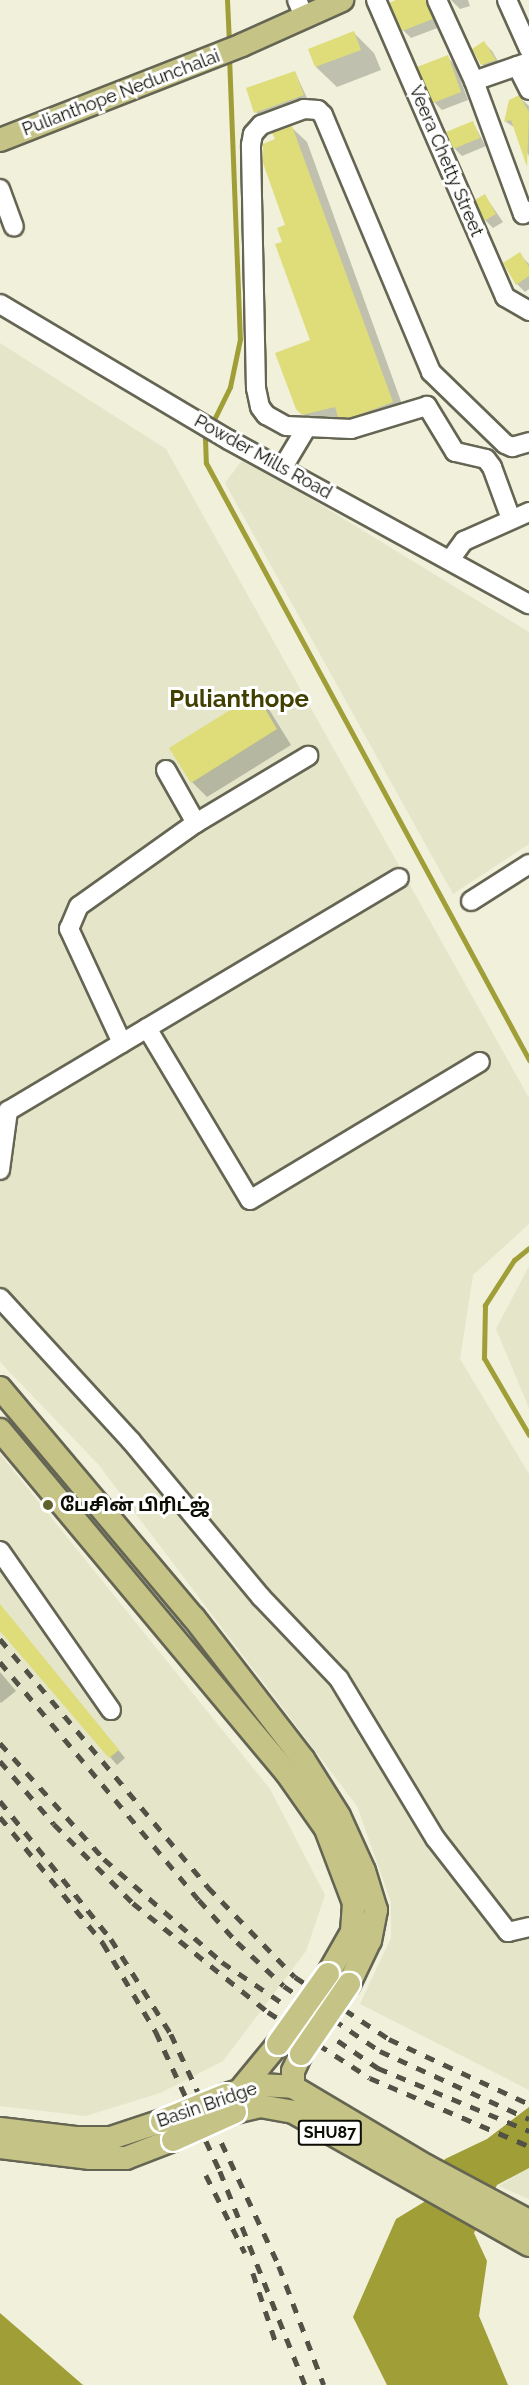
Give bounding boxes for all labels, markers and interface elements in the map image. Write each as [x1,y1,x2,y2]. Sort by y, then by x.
street label: Pulianthope Nedunchalai [19,45,223,141]
street label: Veera Chetty Street [404,82,488,240]
street label: Powder Mills Road [190,410,336,504]
district label: Pulianthope [169,685,309,713]
place label: பேசின் பிரிட்ஜ் [60,1494,210,1516]
marker: பேசின் பிரிட்ஜ் [41,1498,55,1512]
street label: Basin Bridge [154,2078,260,2132]
road number: SHU87 [297,2120,363,2146]

